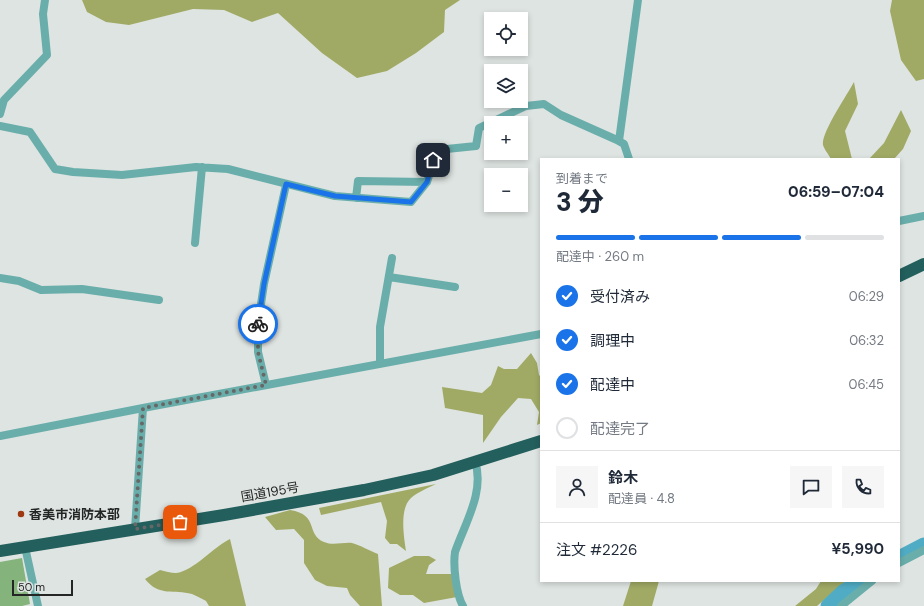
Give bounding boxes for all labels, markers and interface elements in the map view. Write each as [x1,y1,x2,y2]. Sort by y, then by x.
map controls [484,12,528,212]
button: locate [484,12,528,56]
button: layers [484,64,528,108]
button: + [484,116,528,160]
pin [416,143,450,177]
icon: home [422,149,444,171]
button: − [484,168,528,212]
text: 到着まで [556,170,608,187]
text: 06:59–07:04 [788,182,884,202]
text: 3 分 [556,185,604,219]
text: 配達中 · 260 m [556,248,644,265]
icon: check [556,285,578,307]
text: 受付済み [590,287,650,307]
text: 06:29 [849,288,884,305]
courier [238,304,278,344]
icon: bike [247,313,269,335]
icon: check [556,329,578,351]
text: 調理中 [590,331,635,351]
text: 06:32 [849,332,884,349]
icon: check [556,373,578,395]
text: 配達中 [590,375,635,395]
text: 06:45 [848,376,884,393]
text: 配達完了 [590,419,650,439]
button: person [556,466,598,508]
button: chat [790,466,832,508]
button: phone [842,466,884,508]
text: 鈴木 [608,468,638,488]
street label: 国道195号 [239,478,301,506]
text: 配達員 · 4.8 [608,490,675,507]
pin [163,505,197,539]
place label: 香美市消防本部 [29,506,120,523]
marker: 香美市消防本部 [16,509,26,519]
icon: bag [169,511,191,533]
text: ¥5,990 [832,539,884,559]
text: 注文 #2226 [556,540,637,560]
scale bar [12,578,73,597]
text: 50 m [18,580,45,594]

